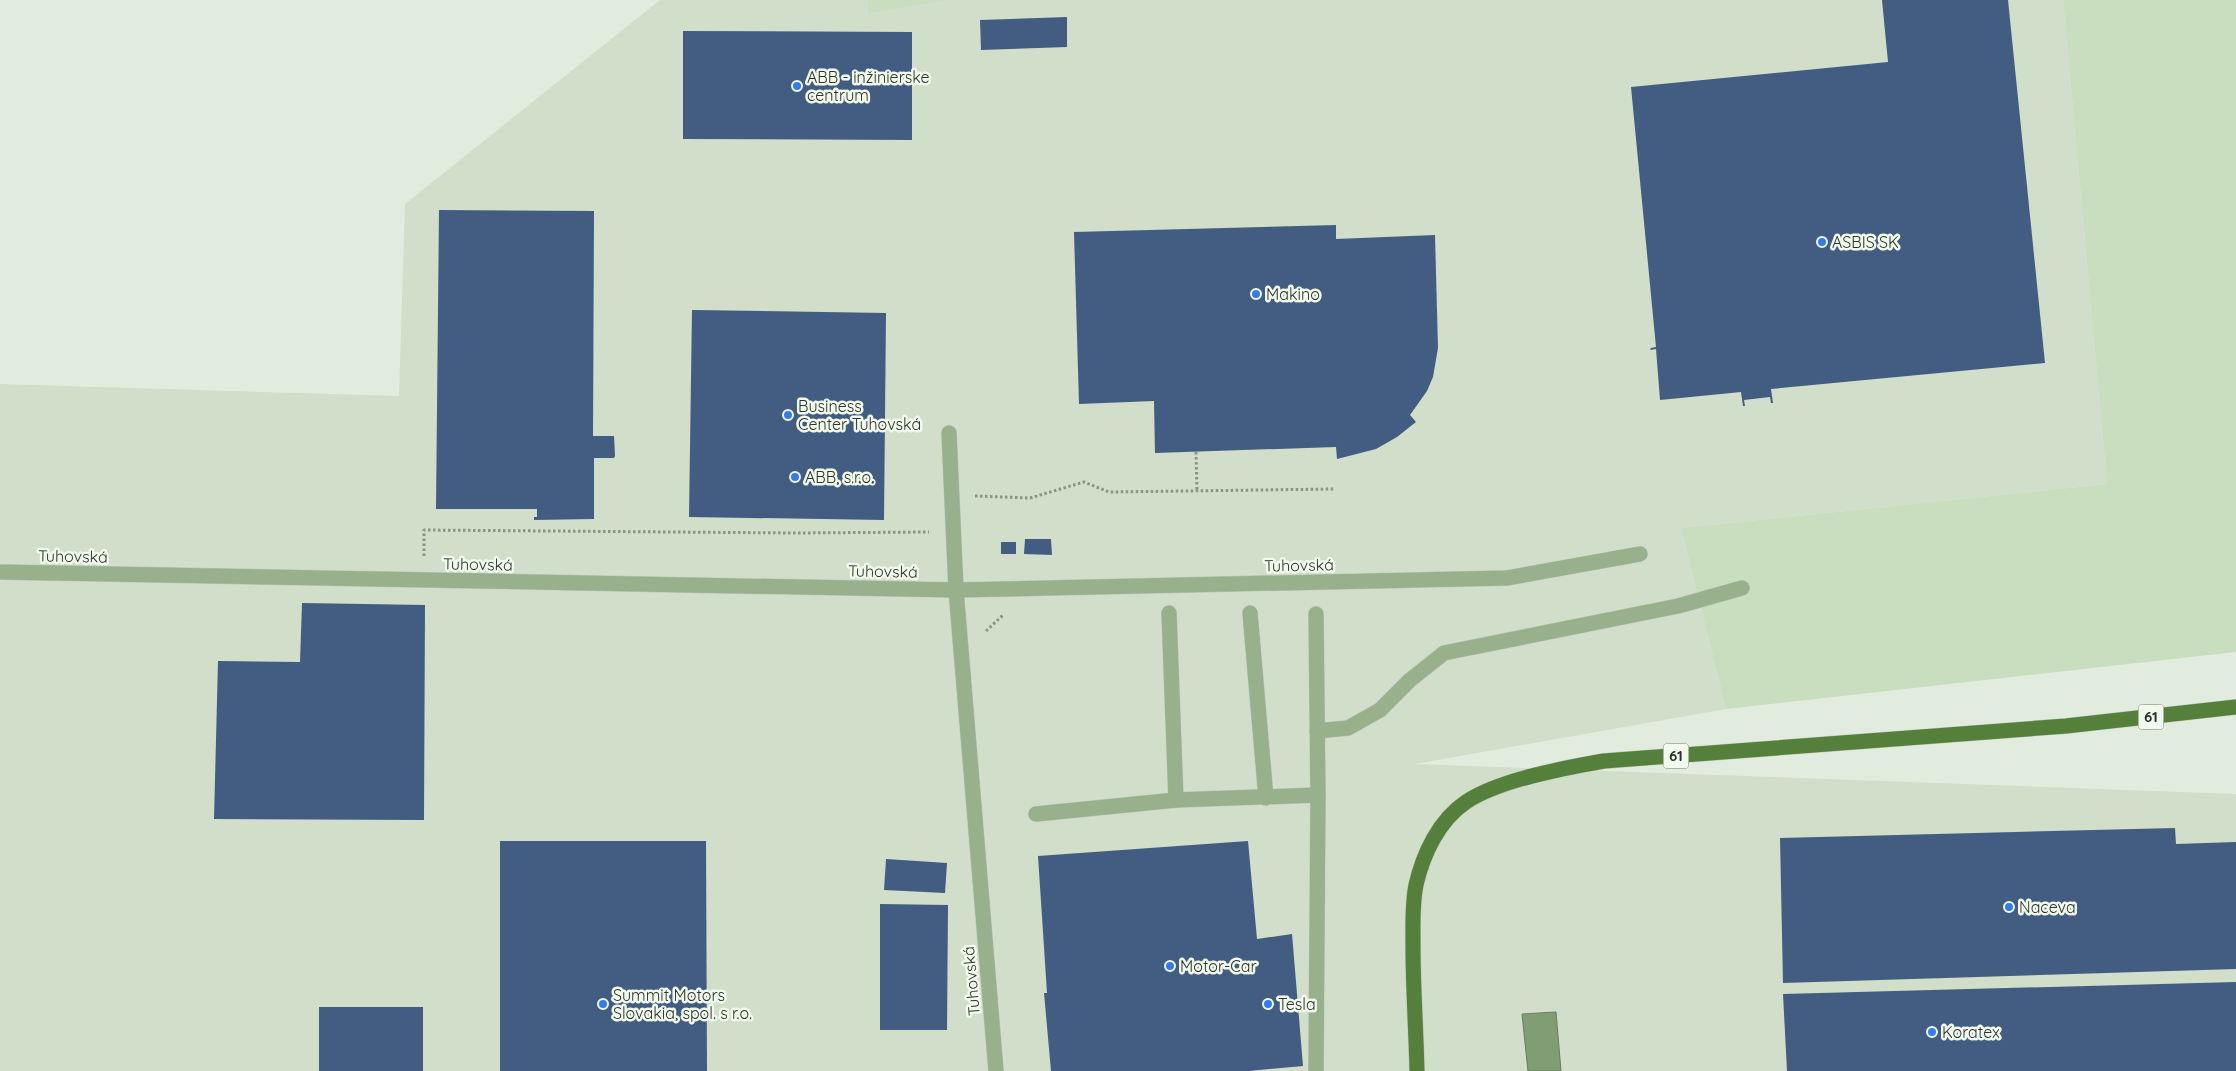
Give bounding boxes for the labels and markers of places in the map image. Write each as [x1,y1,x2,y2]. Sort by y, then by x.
place label: ABB - inžinierske centrum [807,67,930,105]
marker: ABB - inžinierske centrum [791,80,803,92]
place label: ASBIS SK [1832,232,1899,252]
marker: ASBIS SK [1816,236,1828,248]
place label: Makino [1266,284,1320,304]
marker: Makino [1250,288,1262,300]
place label: Business Center Tuhovská [798,396,921,434]
marker: Business Center Tuhovská [782,409,794,421]
place label: ABB, s.r.o. [805,467,874,487]
marker: ABB, s.r.o. [789,471,801,483]
place label: Naceva [2019,897,2076,917]
marker: Naceva [2003,901,2015,913]
place label: Motor-Car [1180,956,1257,976]
marker: Motor-Car [1164,960,1176,972]
place label: Summit Motors Slovakia, spol. s r.o. [613,985,752,1023]
place label: Tesla [1278,994,1316,1014]
marker: Summit Motors Slovakia, spol. s r.o. [597,998,609,1010]
marker: Tesla [1262,998,1274,1010]
place label: Koratex [1942,1022,2000,1042]
marker: Koratex [1926,1026,1938,1038]

